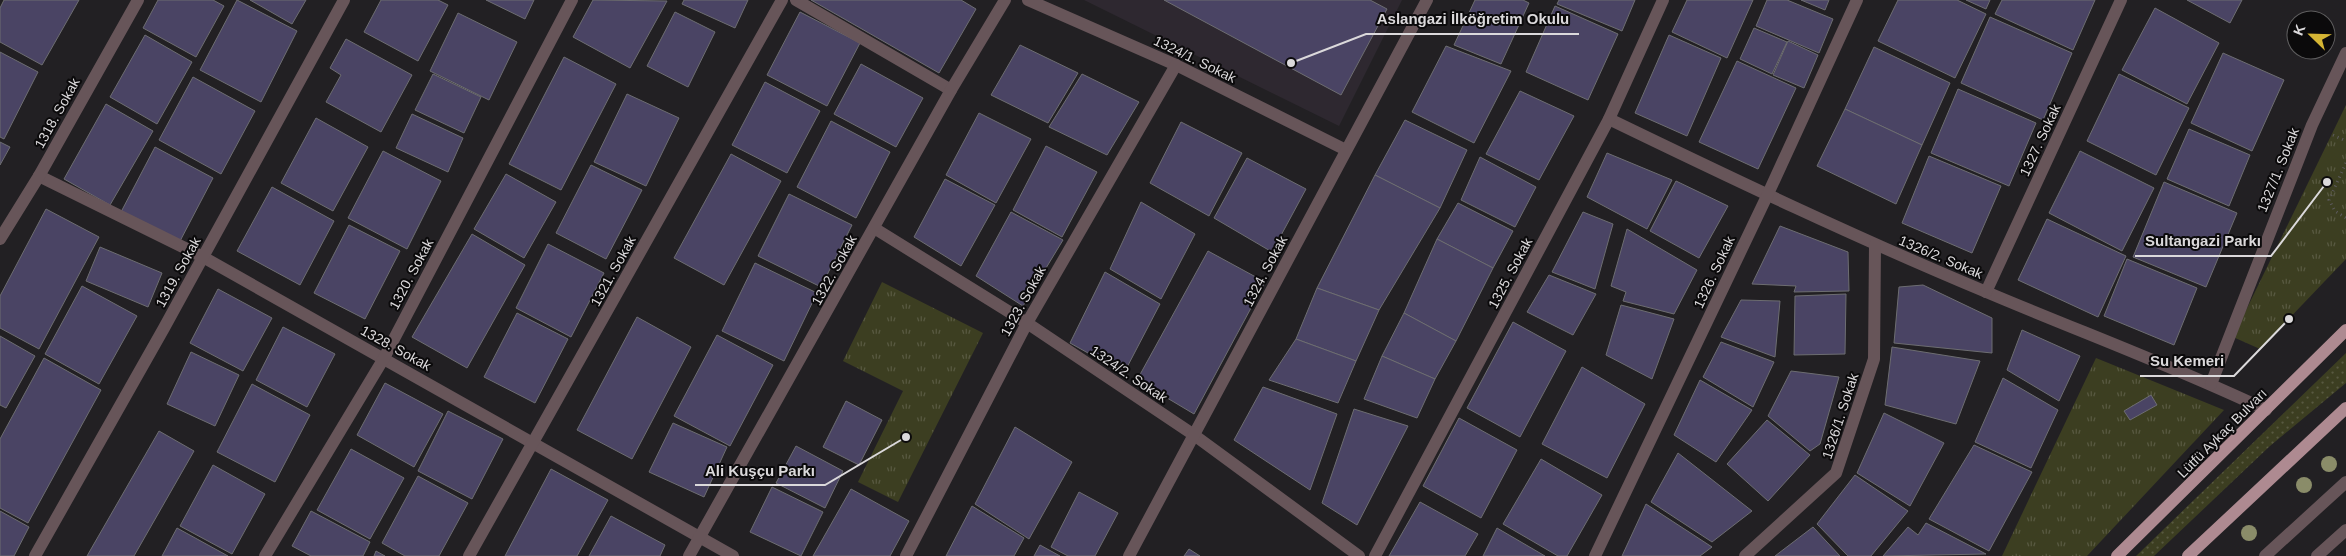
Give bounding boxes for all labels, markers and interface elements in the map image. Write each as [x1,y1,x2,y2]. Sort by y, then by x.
callout: Aslangazi İlköğretim Okulu [1366,4,1579,34]
text: Aslangazi İlköğretim Okulu [1377,10,1569,27]
north arrow [2286,10,2336,60]
text: K [2290,22,2308,38]
street label: 1324/1. Sokak [1151,32,1240,86]
street label: 1318. Sokak [31,74,83,151]
street label: 1327. Sokak [2016,100,2064,179]
street label: 1327/1. Sokak [2254,125,2303,214]
callout: Sultangazi Parkı [2135,226,2271,256]
street label: 1322. Sokak [808,231,860,308]
street label: 1321. Sokak [587,232,639,309]
street label: 1324. Sokak [1240,232,1291,309]
street label: 1326. Sokak [1690,232,1738,311]
street label: 1326/2. Sokak [1897,232,1986,282]
text: Sultangazi Parkı [2145,232,2261,249]
street label: 1319. Sokak [152,233,204,310]
street label: 1325. Sokak [1485,234,1536,311]
street label: 1320. Sokak [386,235,437,312]
street label: 1323. Sokak [997,262,1049,339]
street label: 1328. Sokak [358,322,435,374]
street label: 1324/2. Sokak [1087,342,1171,406]
callout: Su Kemeri [2140,346,2234,376]
text: Su Kemeri [2150,352,2224,369]
street label: 1326/1. Sokak [1819,370,1862,461]
street label: Lütfü Aykaç Bulvarı [2174,385,2270,481]
callout: Ali Kuşçu Parkı [695,455,825,485]
text: Ali Kuşçu Parkı [705,462,815,479]

